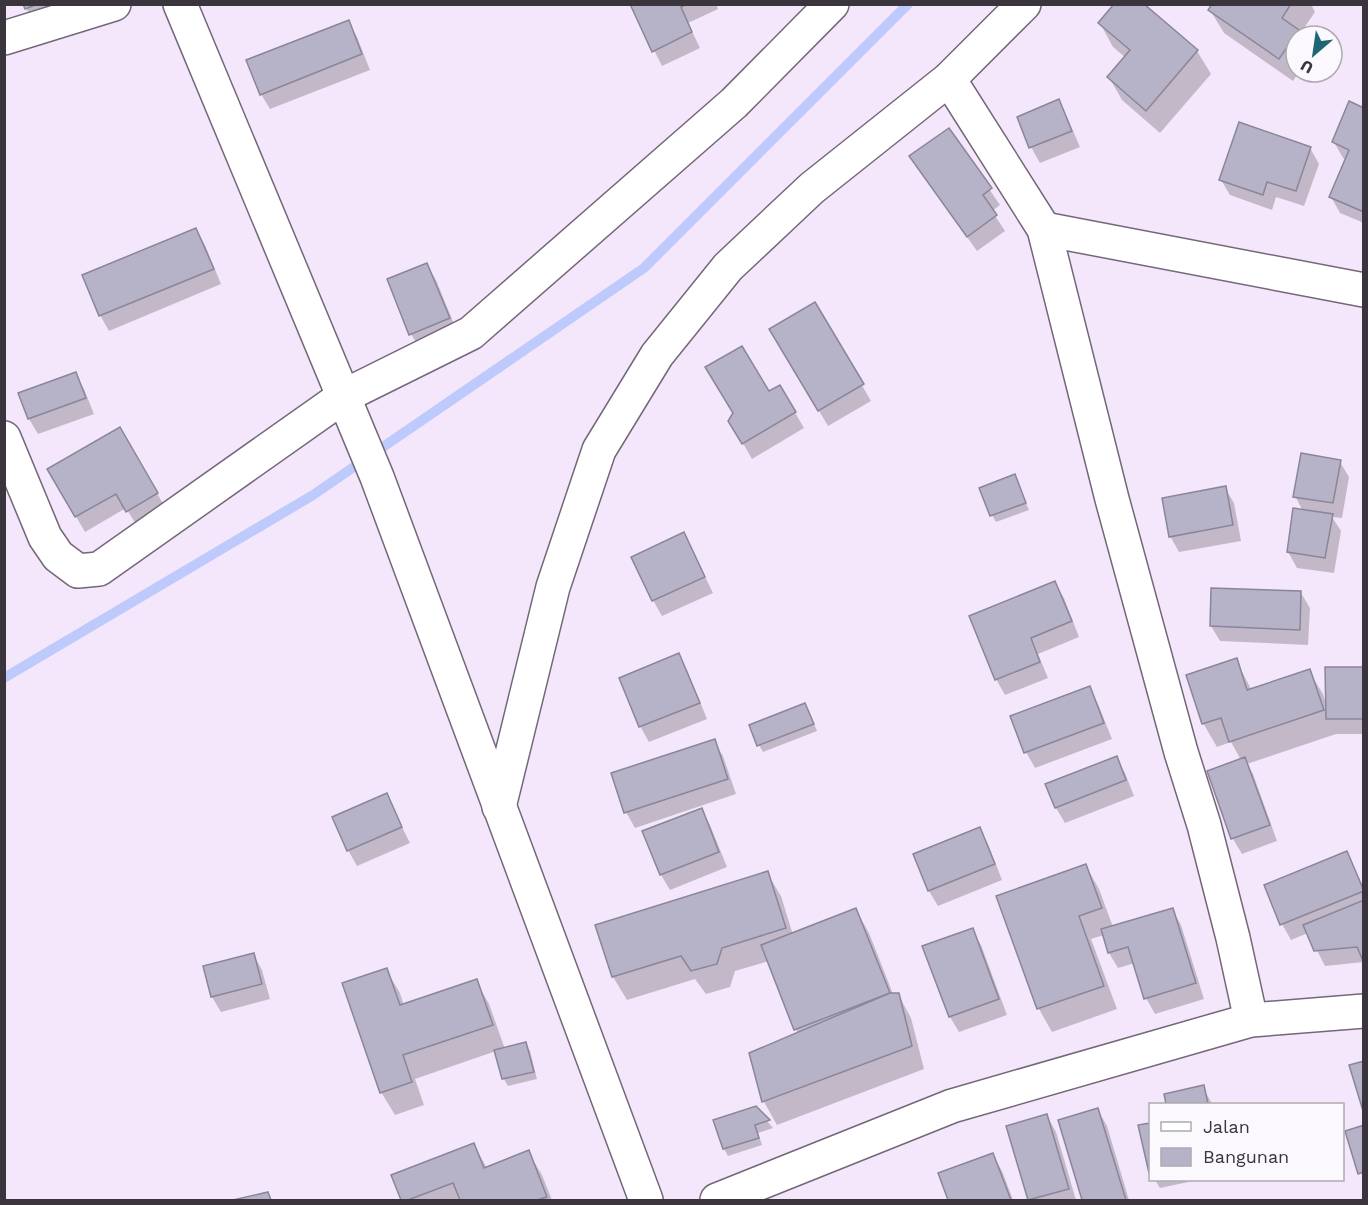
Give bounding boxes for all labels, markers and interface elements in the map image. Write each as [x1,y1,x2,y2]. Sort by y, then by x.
north arrow [1284,24,1344,84]
text: U [1297,56,1317,78]
legend [1149,1103,1344,1181]
text: Jalan [1203,1116,1250,1137]
text: Bangunan [1203,1146,1289,1167]

